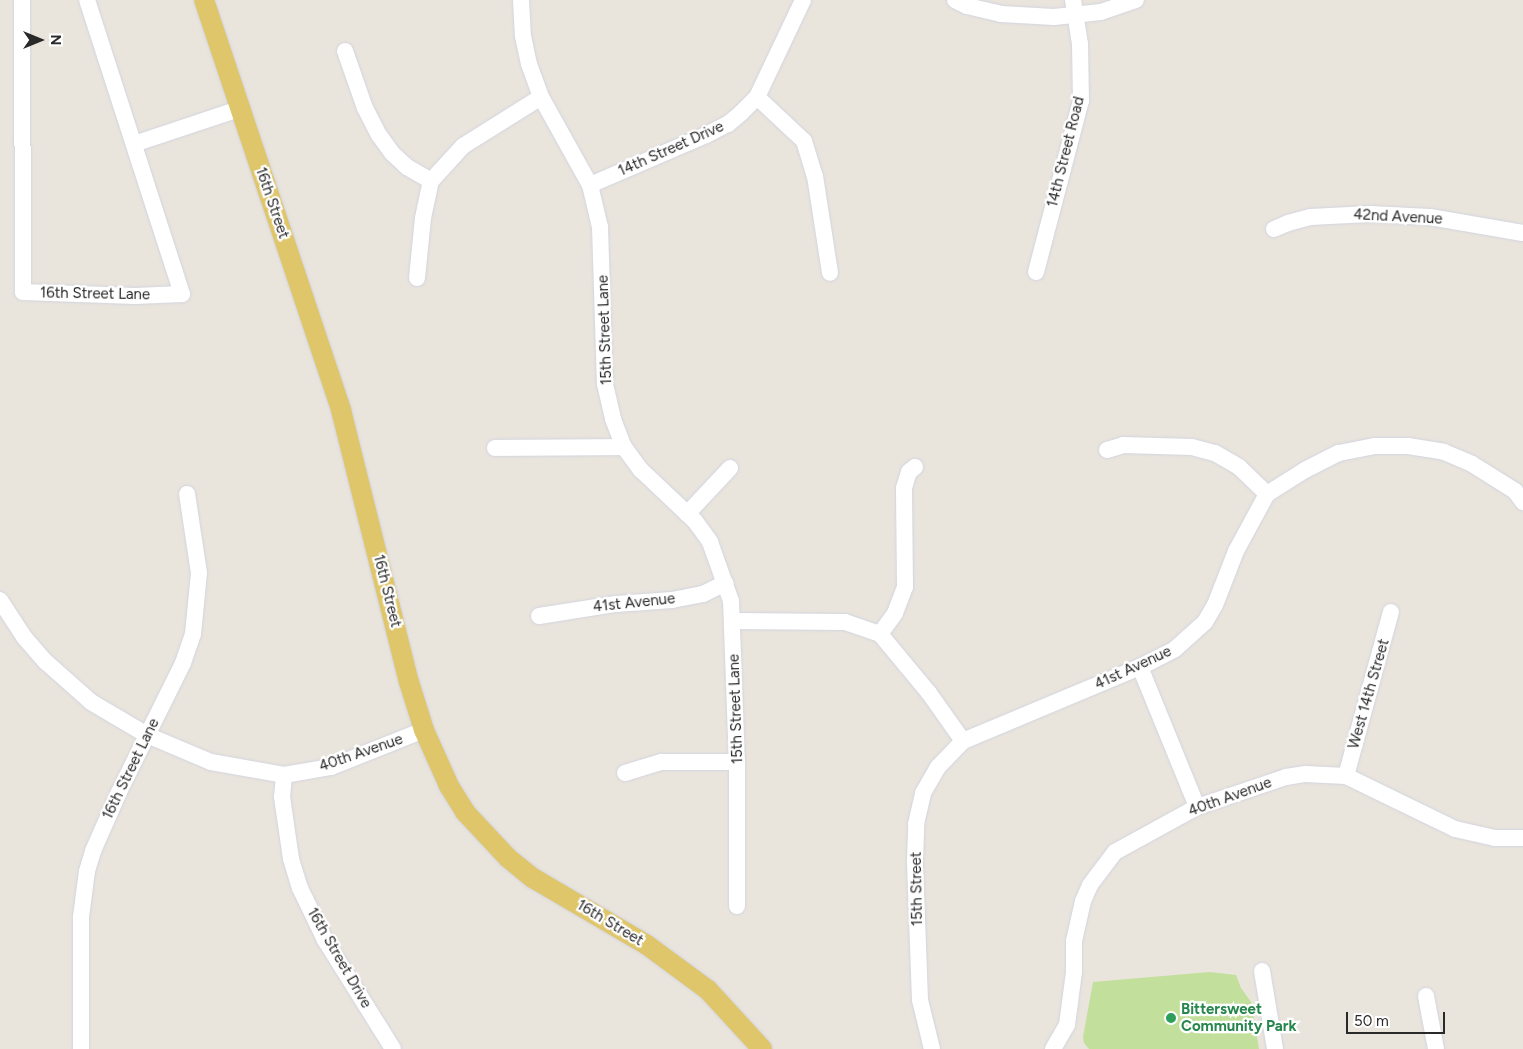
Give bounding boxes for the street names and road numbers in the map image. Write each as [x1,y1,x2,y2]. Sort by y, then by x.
street label: 14th Street Road [1044,95,1088,209]
street label: 14th Street Drive [615,118,727,180]
street label: 16th Street [251,165,293,241]
street label: 42nd Avenue [1353,206,1443,228]
street label: 15th Street Lane [594,275,616,385]
street label: 16th Street Lane [40,284,150,304]
street label: 16th Street [369,553,405,629]
street label: 41st Avenue [592,590,676,616]
street label: West 14th Street [1345,637,1393,751]
street label: 41st Avenue [1092,642,1174,694]
street label: 15th Street Lane [725,654,747,764]
street label: 16th Street Lane [99,716,163,822]
street label: 40th Avenue [317,730,405,776]
street label: 40th Avenue [1186,774,1274,820]
street label: 15th Street [907,852,927,926]
street label: 16th Street [573,896,647,950]
street label: 16th Street Drive [303,905,375,1011]

